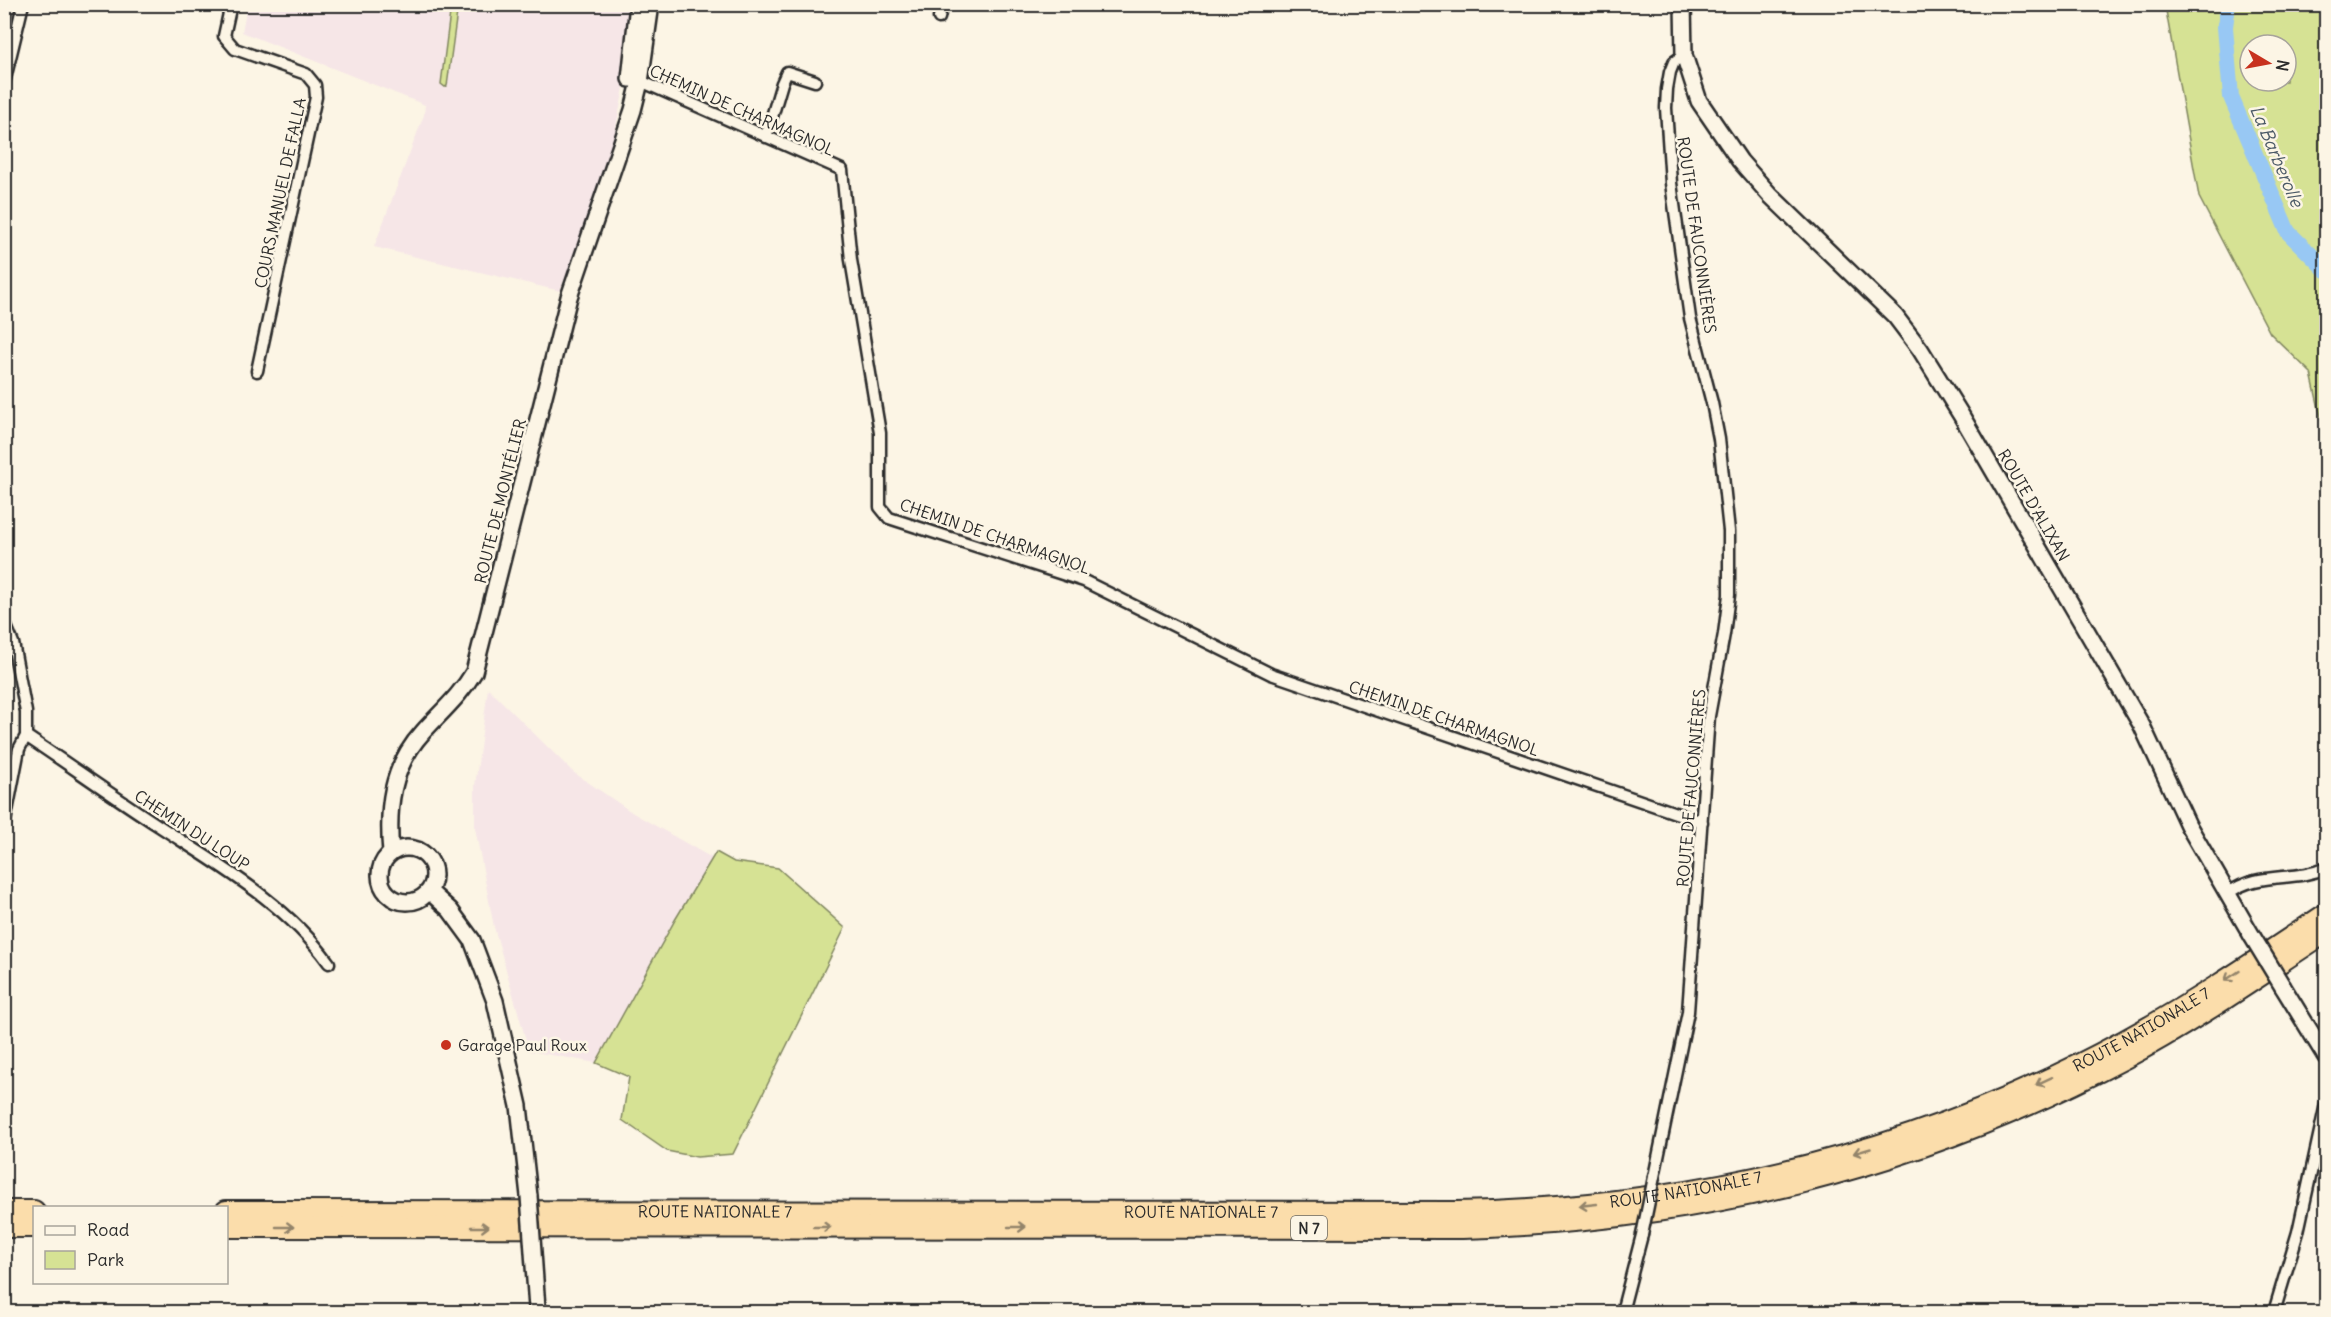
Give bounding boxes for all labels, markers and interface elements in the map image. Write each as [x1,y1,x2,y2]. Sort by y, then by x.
north arrow [2238,33,2298,93]
text: N [2272,58,2294,73]
street label: CHEMIN DE CHARMAGNOL [647,60,838,160]
street label: COURS MANUEL DE FALLA [250,96,310,290]
water label: La Barberolle [2245,102,2309,212]
street label: ROUTE DE FAUCONNIÈRES [1673,135,1721,335]
street label: ROUTE DE MONTÉLIER [470,417,530,585]
street label: ROUTE D'ALIXAN [1994,445,2074,565]
street label: CHEMIN DE CHARMAGNOL [897,494,1093,578]
street label: CHEMIN DE CHARMAGNOL [1346,676,1542,760]
street label: ROUTE DE FAUCONNIÈRES [1672,688,1710,888]
street label: CHEMIN DU LOUP [131,785,254,875]
one-way arrow [2224,970,2241,982]
street label: ROUTE NATIONALE 7 [2069,983,2214,1076]
place label: Garage Paul Roux [458,1035,587,1055]
marker: Garage Paul Roux [439,1038,453,1052]
one-way arrow [2035,1075,2053,1087]
one-way arrow [1853,1146,1872,1157]
street label: ROUTE NATIONALE 7 [1608,1166,1764,1212]
one-way arrow [1579,1200,1599,1211]
street label: ROUTE NATIONALE 7 [638,1201,792,1221]
street label: ROUTE NATIONALE 7 [1124,1202,1278,1222]
legend [33,1206,228,1284]
road number: N 7 [1291,1216,1327,1240]
text: Road [87,1218,130,1241]
one-way arrow [274,1221,294,1233]
one-way arrow [469,1221,489,1233]
one-way arrow [811,1221,831,1233]
one-way arrow [1006,1221,1026,1233]
text: Park [87,1248,124,1271]

